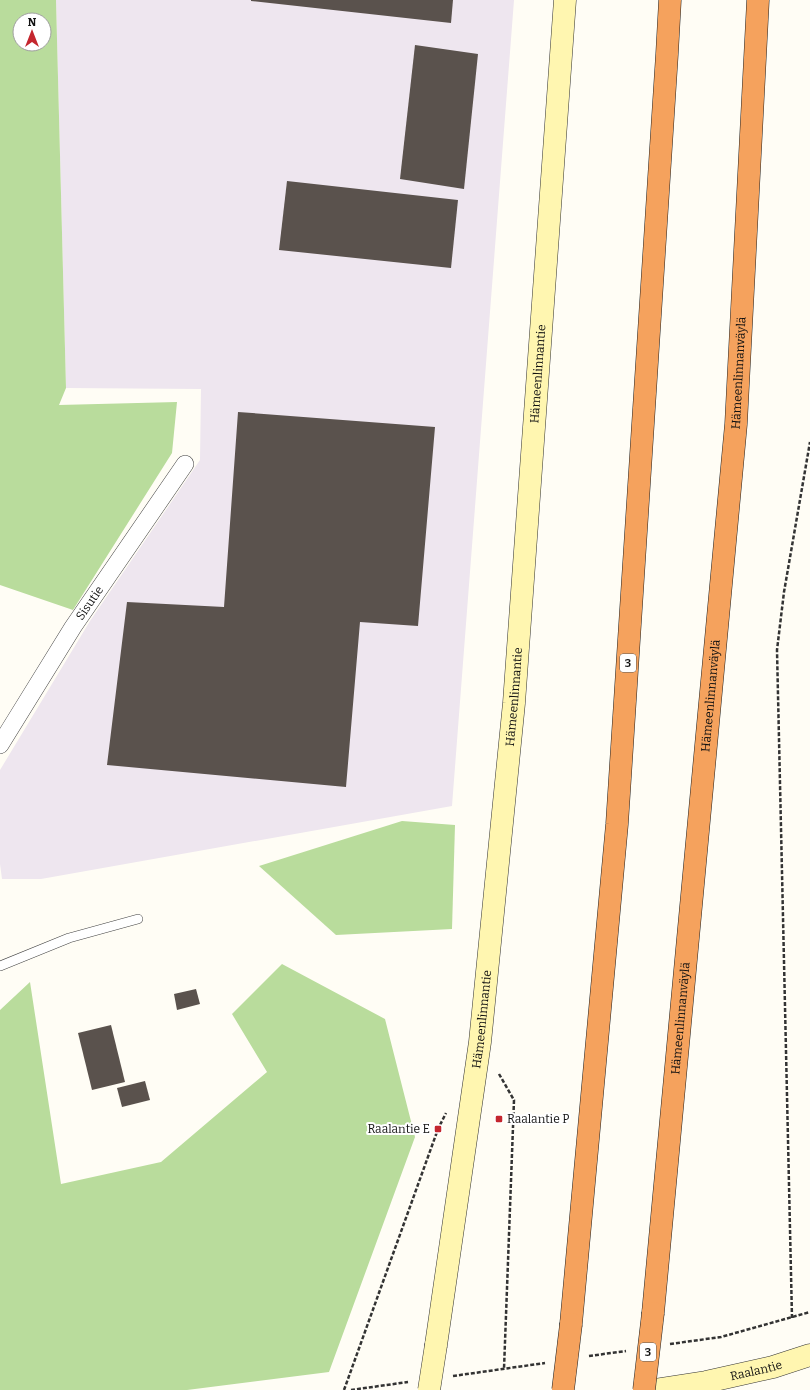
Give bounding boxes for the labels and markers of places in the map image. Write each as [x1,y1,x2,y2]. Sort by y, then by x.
place label: Raalantie P [507,1112,569,1126]
marker: Raalantie P [494,1114,504,1124]
place label: Raalantie E [367,1122,430,1136]
marker: Raalantie E [433,1124,443,1134]

